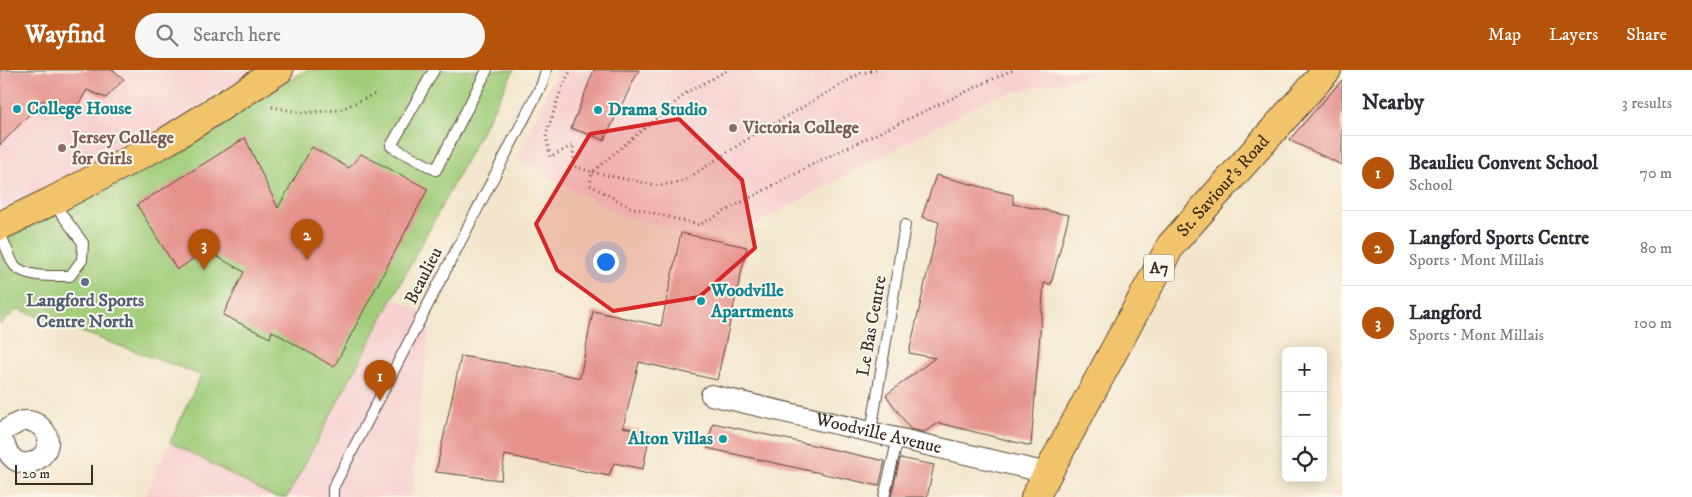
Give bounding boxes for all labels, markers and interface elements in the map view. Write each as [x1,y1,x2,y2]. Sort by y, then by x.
search box [135,13,485,58]
text: Wayfind [25,20,105,50]
icon: search [153,21,181,49]
text: Search here [193,24,281,47]
text: Map [1488,24,1521,46]
text: Layers [1549,24,1598,46]
text: Share [1626,24,1667,46]
text: Nearby [1362,90,1424,116]
text: 3 results [1622,93,1672,113]
place label: College House [27,98,132,120]
place label: Drama Studio [608,99,707,121]
marker: College House [11,103,23,115]
marker: Drama Studio [592,104,604,116]
place label: Victoria College [742,117,860,139]
marker: Victoria College [727,122,739,134]
place label: Jersey College for Girls [70,127,174,170]
street label: St. Saviour's Road [1172,131,1274,242]
marker: Jersey College for Girls [56,142,68,154]
text: Beaulieu Convent School [1409,152,1598,175]
text: 1 [1375,163,1381,183]
text: 70 m [1640,163,1672,183]
text: School [1409,175,1453,195]
pin: 2 [291,219,323,260]
text: Langford Sports Centre [1409,227,1589,250]
pin: 3 [188,229,220,270]
text: 2 [1374,238,1382,258]
text: 80 m [1640,238,1672,258]
street label: Beaulieu [400,243,448,308]
your location [593,249,619,275]
text: Sports · Mont Millais [1409,250,1544,270]
road number: A7 [1144,254,1174,282]
street label: Le Bas Centre [852,274,892,378]
marker: Langford Sports Centre North [79,276,91,288]
place label: Woodville Apartments [710,280,794,323]
place label: Langford Sports Centre North [26,290,144,333]
marker: Woodville Apartments [695,295,707,307]
text: Langford [1409,302,1482,325]
text: 3 [1375,313,1381,333]
text: 100 m [1634,313,1672,333]
text: Sports · Mont Millais [1409,325,1544,345]
map controls [1282,347,1327,482]
button: + [1282,347,1327,392]
pin: 1 [364,360,396,401]
button: − [1282,392,1327,437]
street label: Woodville Avenue [812,408,944,459]
place label: Alton Villas [627,428,713,450]
marker: Alton Villas [717,433,729,445]
button: locate [1282,437,1327,482]
scale bar [15,462,92,485]
text: 20 m [22,465,50,483]

